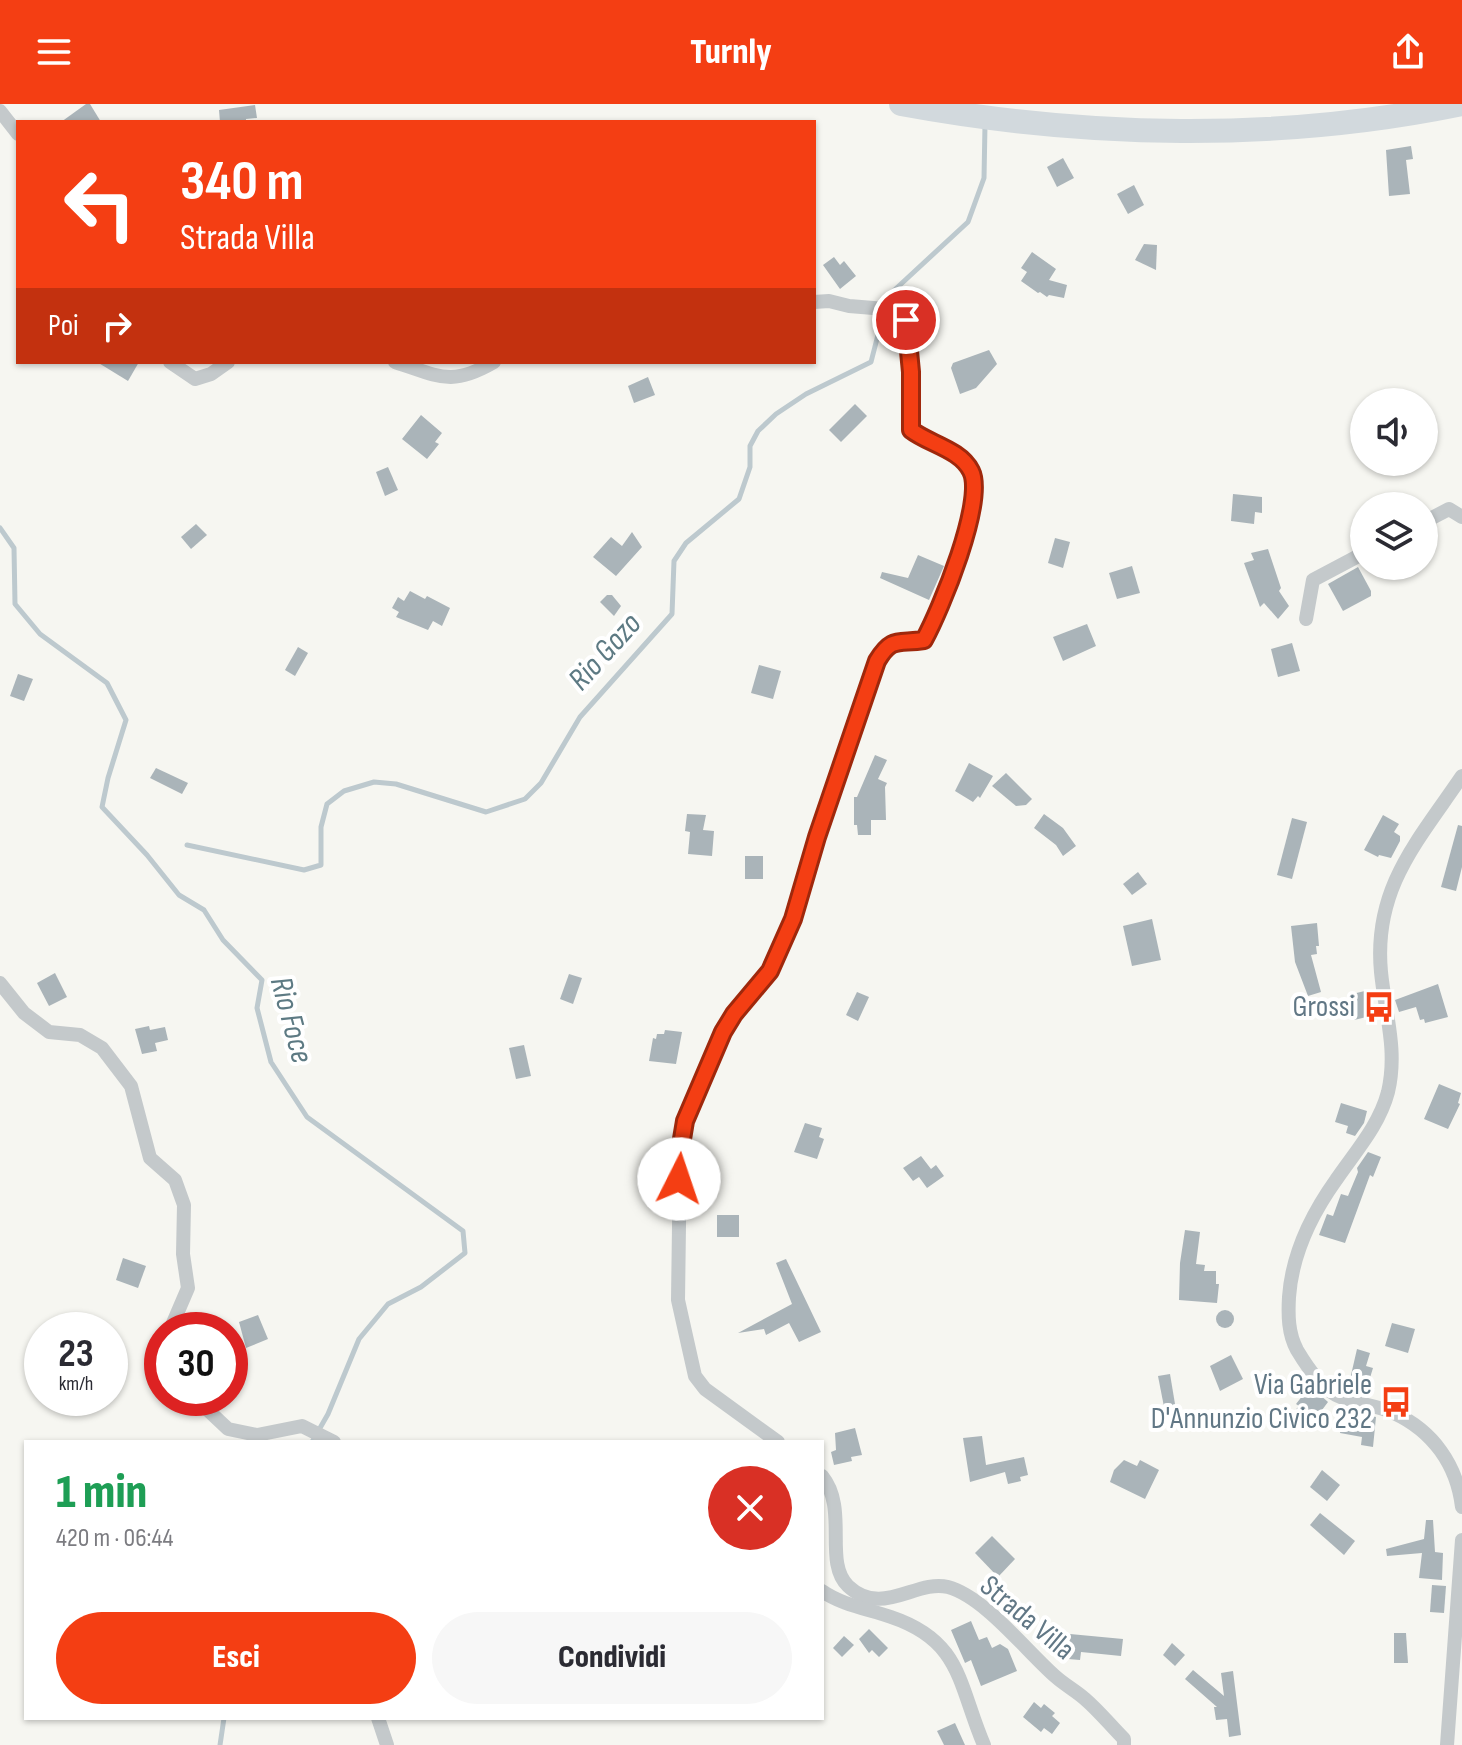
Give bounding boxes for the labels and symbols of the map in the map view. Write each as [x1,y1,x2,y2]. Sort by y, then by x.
pin [872,286,940,354]
water label: Rio Gozo [560,605,650,699]
water label: Rio Foce [261,973,321,1067]
place label: Grossi [1293,989,1355,1025]
bus stop icon: Grossi [1362,990,1396,1024]
position arrow [637,1137,721,1221]
speed limit sign: 30 [144,1312,248,1416]
place label: Via Gabriele D'Annunzio Civico 232 [1151,1367,1372,1437]
bus stop icon: Via Gabriele D'Annunzio Civico 232 [1379,1385,1413,1419]
street label: Strada Villa [972,1568,1082,1668]

